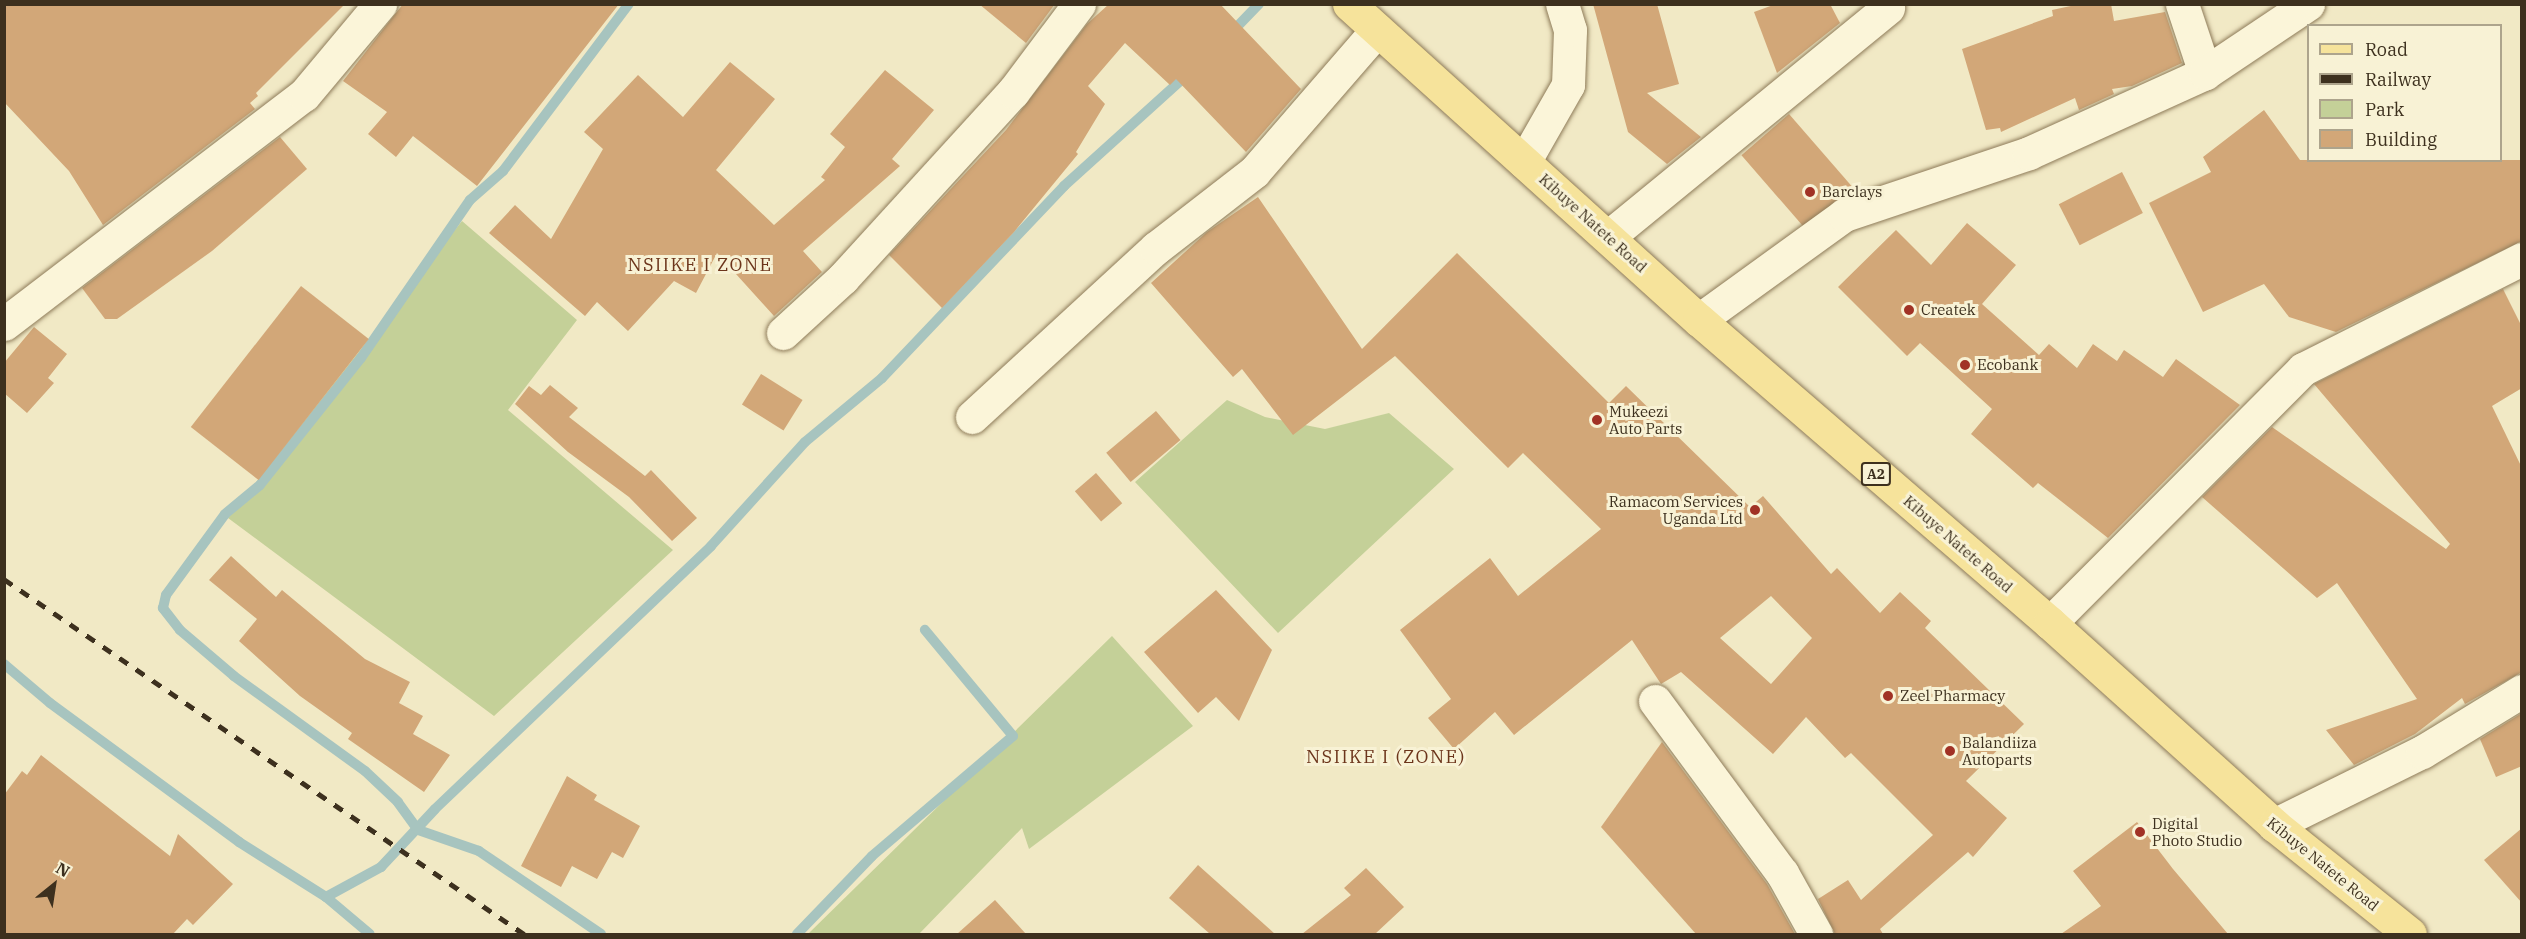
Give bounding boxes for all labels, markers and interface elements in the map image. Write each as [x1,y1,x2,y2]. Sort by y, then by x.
legend [2307,24,2502,162]
text: Road [2365,38,2408,61]
text: Railway [2365,68,2431,91]
text: Park [2365,98,2404,121]
text: Building [2365,128,2437,151]
street label: Kibuye Natete Road [1536,170,1650,276]
place label: Barclays [1822,183,1882,201]
marker: Barclays [1803,185,1817,199]
district label: NSIIKE I ZONE [627,254,773,276]
place label: Createk [1921,301,1975,319]
marker: Createk [1902,303,1916,317]
place label: Ecobank [1977,356,2038,374]
marker: Ecobank [1958,358,1972,372]
place label: Mukeezi Auto Parts [1609,402,1682,437]
marker: Mukeezi Auto Parts [1590,413,1604,427]
road number: A2 [1860,463,1892,485]
place label: Ramacom Services Uganda Ltd [1609,492,1743,527]
street label: Kibuye Natete Road [1900,492,2016,596]
marker: Ramacom Services Uganda Ltd [1748,503,1762,517]
place label: Zeel Pharmacy [1900,687,2005,705]
marker: Zeel Pharmacy [1881,689,1895,703]
place label: Balandiiza Autoparts [1962,733,2037,768]
marker: Balandiiza Autoparts [1943,744,1957,758]
district label: NSIIKE I (ZONE) [1306,746,1466,768]
street label: Kibuye Natete Road [2264,813,2382,915]
place label: Digital Photo Studio [2152,814,2242,849]
marker: Digital Photo Studio [2133,825,2147,839]
north arrow [24,855,84,915]
text: N [53,858,73,881]

